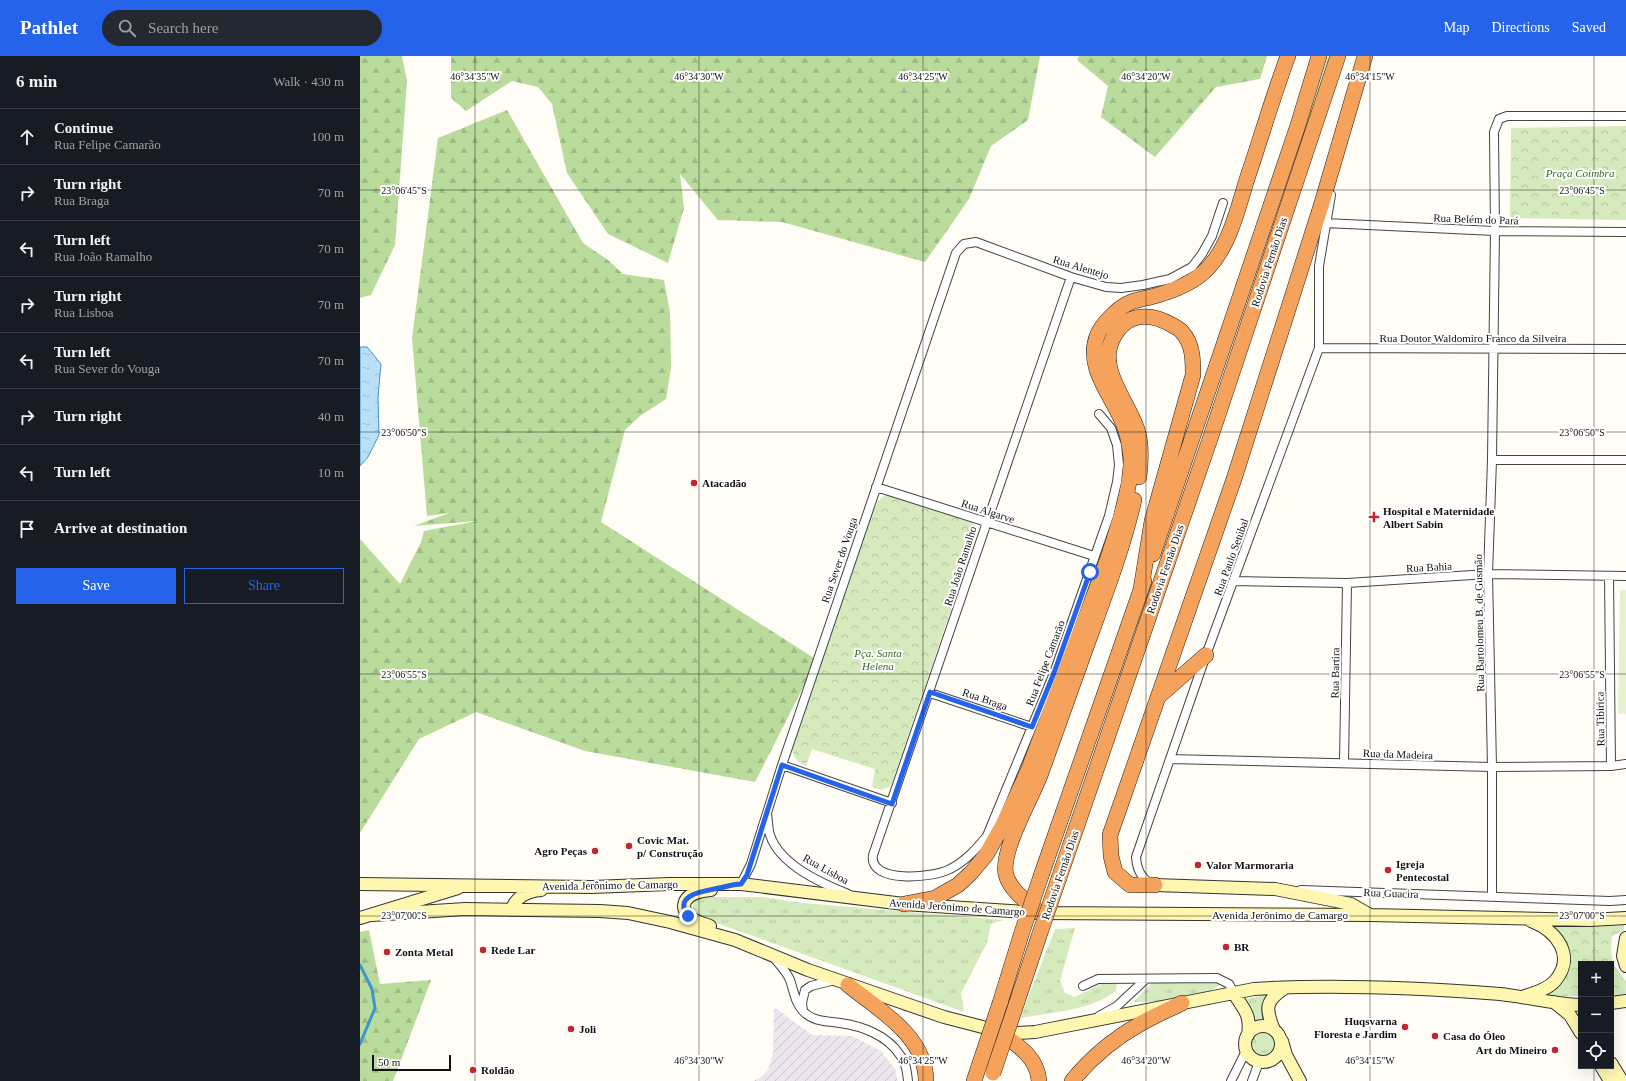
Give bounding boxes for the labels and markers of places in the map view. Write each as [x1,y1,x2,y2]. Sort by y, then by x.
place label: Atacadão [702,477,747,489]
marker: Atacadão [689,478,699,488]
place label: Hospital e Maternidade Albert Sabin [1383,505,1494,530]
marker: Hospital e Maternidade Albert Sabin [1368,511,1380,523]
place label: Covic Mat. p/ Construção [637,834,704,859]
marker: Covic Mat. p/ Construção [624,841,634,851]
place label: Agro Peças [534,845,588,857]
marker: Agro Peças [590,846,600,856]
place label: Igreja Pentecostal [1396,858,1449,883]
place label: Valor Marmoraria [1206,859,1294,871]
marker: Valor Marmoraria [1193,860,1203,870]
marker: Igreja Pentecostal [1383,865,1393,875]
place label: BR [1234,941,1250,953]
marker: BR [1221,942,1231,952]
place label: Rede Lar [491,944,535,956]
marker: Rede Lar [478,945,488,955]
place label: Zonta Metal [395,946,453,958]
marker: Zonta Metal [382,947,392,957]
place label: Huqsvarna Floresta e Jardim [1314,1015,1397,1040]
marker: Huqsvarna Floresta e Jardim [1400,1022,1410,1032]
place label: Joli [579,1023,596,1035]
marker: Joli [566,1024,576,1034]
place label: Casa do Óleo [1443,1030,1506,1042]
marker: Casa do Óleo [1430,1031,1440,1041]
place label: Art do Mineiro [1476,1044,1547,1056]
marker: Art do Mineiro [1550,1045,1560,1055]
place label: Roldão [481,1064,515,1076]
marker: Roldão [468,1065,478,1075]

